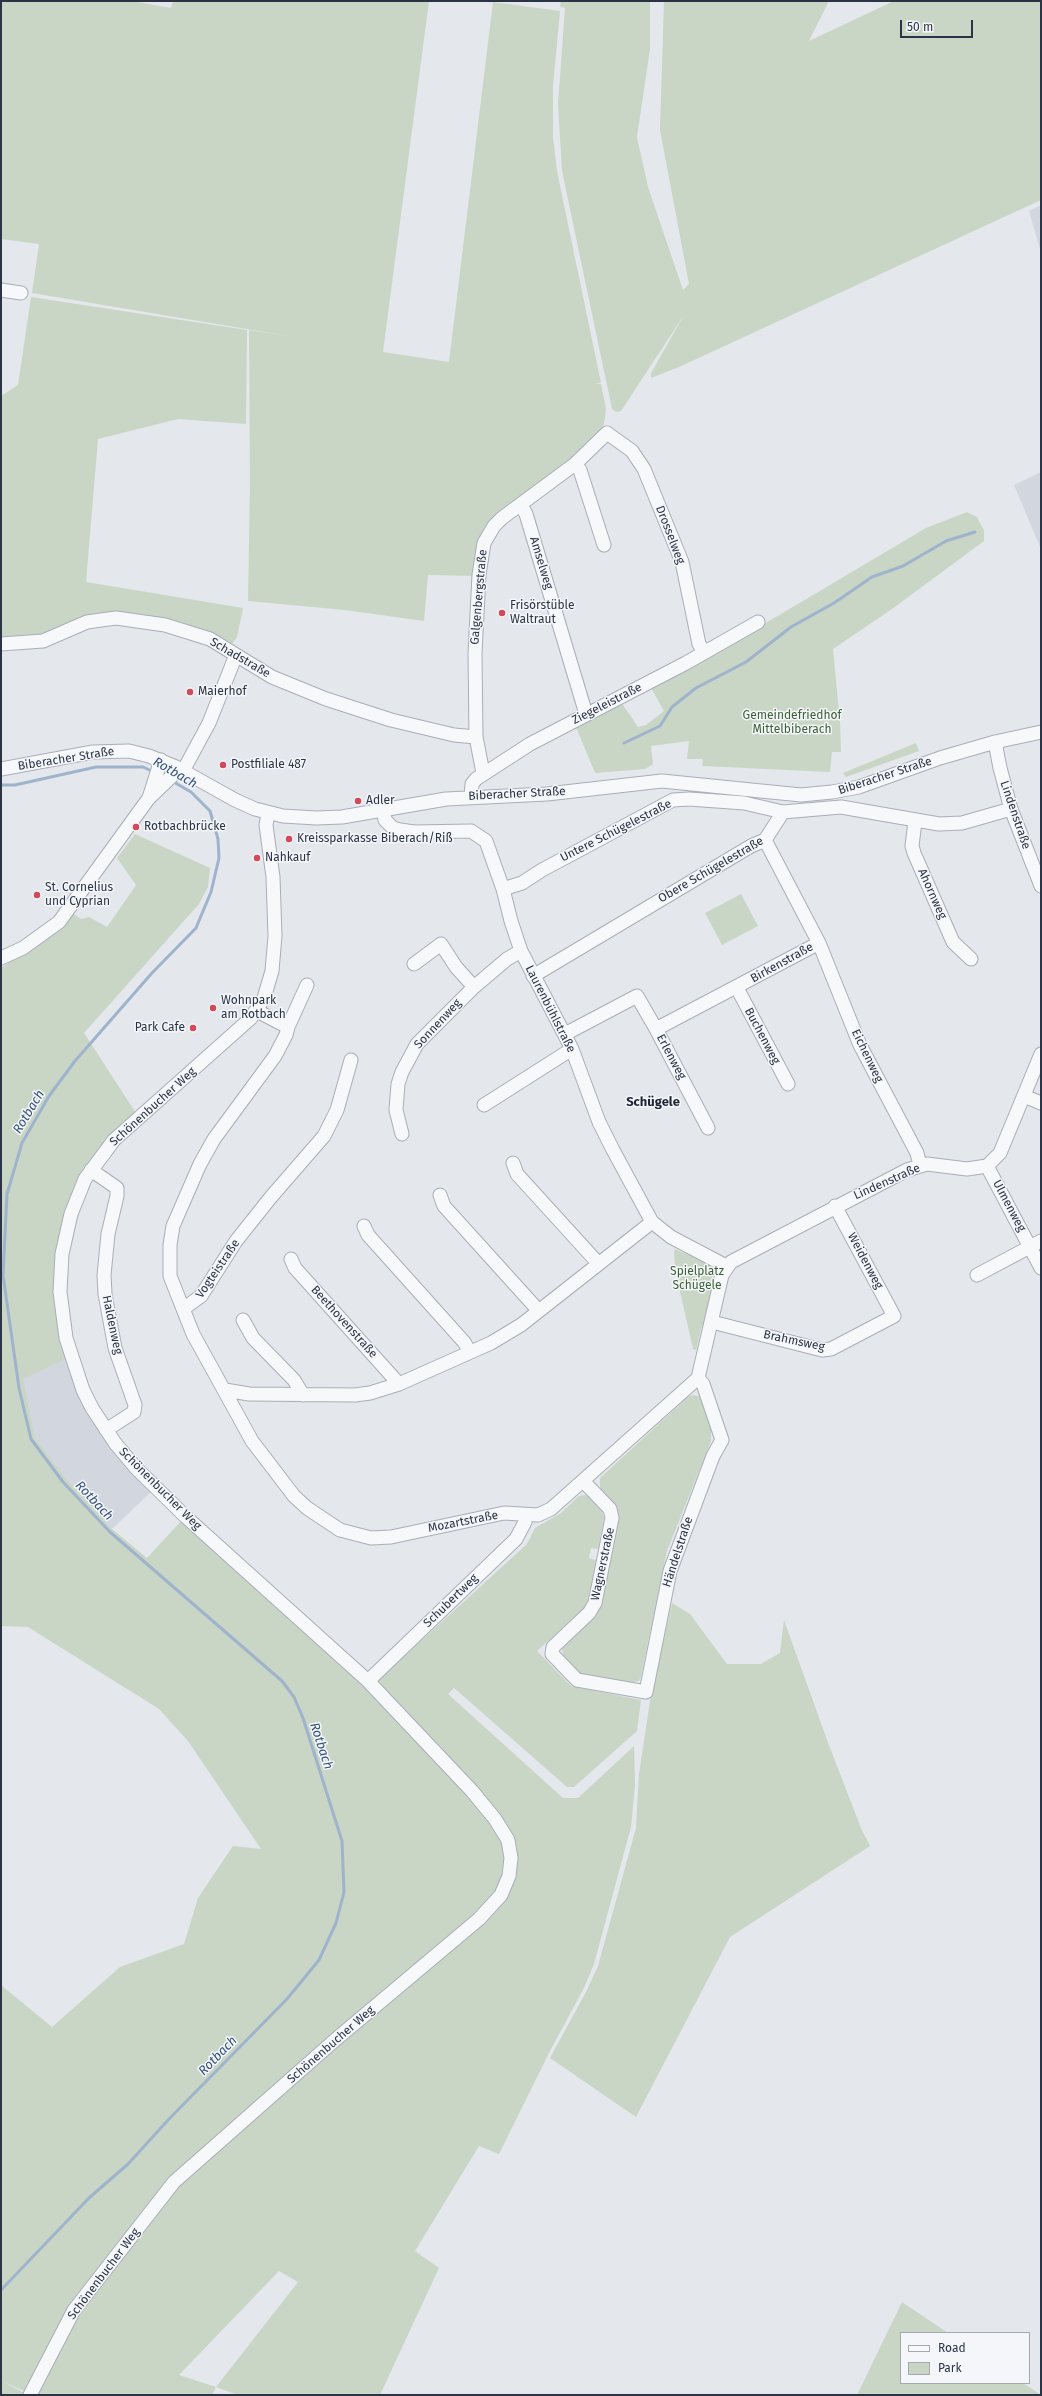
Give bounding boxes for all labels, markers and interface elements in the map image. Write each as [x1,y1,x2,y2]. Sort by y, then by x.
scale bar [902,12,975,38]
text: 50 m [907,20,933,34]
street label: Drosselweg [652,504,688,566]
street label: Amselweg [526,535,556,591]
street label: Galgenbergstraße [468,549,490,645]
place label: Frisörstüble Waltraut [510,599,575,627]
marker: Frisörstüble Waltraut [497,608,507,618]
street label: Schadstraße [207,635,273,681]
street label: Ziegeleistraße [570,680,644,728]
place label: Maierhof [198,685,246,699]
marker: Maierhof [185,687,195,697]
park label: Gemeindefriedhof Mittelbiberach [743,709,841,737]
street label: Biberacher Straße [17,744,115,774]
water label: Rotbach [150,754,200,792]
street label: Biberacher Straße [836,754,934,798]
place label: Postfiliale 487 [231,758,306,772]
marker: Postfiliale 487 [218,760,228,770]
street label: Lindenstraße [997,779,1033,851]
street label: Biberacher Straße [468,784,566,804]
place label: Adler [366,794,395,808]
marker: Adler [353,796,363,806]
street label: Untere Schügelestraße [558,797,674,865]
place label: Rotbachbrücke [144,820,226,834]
marker: Rotbachbrücke [131,822,141,832]
place label: Kreissparkasse Biberach/Riß [297,832,453,846]
marker: Kreissparkasse Biberach/Riß [284,834,294,844]
street label: Obere Schügelestraße [656,834,766,906]
place label: Nahkauf [265,851,310,865]
marker: Nahkauf [252,853,262,863]
street label: Ahornweg [914,866,950,922]
place label: St. Cornelius und Cyprian [45,881,113,909]
marker: St. Cornelius und Cyprian [32,890,42,900]
street label: Birkenstraße [748,940,816,986]
street label: Laurenbühlstraße [522,963,578,1055]
place label: Wohnpark am Rotbach [221,994,286,1022]
street label: Sonnenweg [411,996,465,1052]
marker: Wohnpark am Rotbach [208,1003,218,1013]
street label: Buchenweg [741,1005,783,1067]
place label: Park Cafe [135,1021,185,1035]
marker: Park Cafe [188,1023,198,1033]
street label: Eichenweg [848,1027,886,1085]
street label: Erlenweg [653,1032,689,1082]
street label: Schönenbucher Weg [107,1065,199,1149]
water label: Rotbach [10,1087,48,1137]
district label: Schügele [626,1094,680,1110]
street label: Lindenstraße [851,1161,923,1203]
street label: Ulmenweg [989,1178,1029,1234]
street label: Weidenweg [844,1230,886,1292]
street label: Vogteistraße [193,1237,243,1301]
park label: Spielplatz Schügele [670,1265,724,1293]
street label: Beethovenstraße [308,1283,380,1361]
street label: Haldenweg [99,1294,125,1356]
street label: Brahmsweg [762,1327,826,1355]
street label: Schönenbucher Weg [116,1445,204,1533]
water label: Rotbach [72,1478,116,1524]
street label: Mozartstraße [427,1508,499,1536]
street label: Händelstraße [660,1515,696,1589]
street label: Wagnerstraße [588,1526,618,1602]
street label: Schubertweg [421,1571,481,1631]
water label: Rotbach [306,1721,336,1771]
street label: Schönenbucher Weg [284,2003,378,2087]
water label: Rotbach [196,2033,240,2079]
street label: Schönenbucher Weg [65,2225,143,2323]
legend [900,2332,1030,2384]
text: Road [938,2341,966,2355]
text: Park [938,2361,962,2375]

